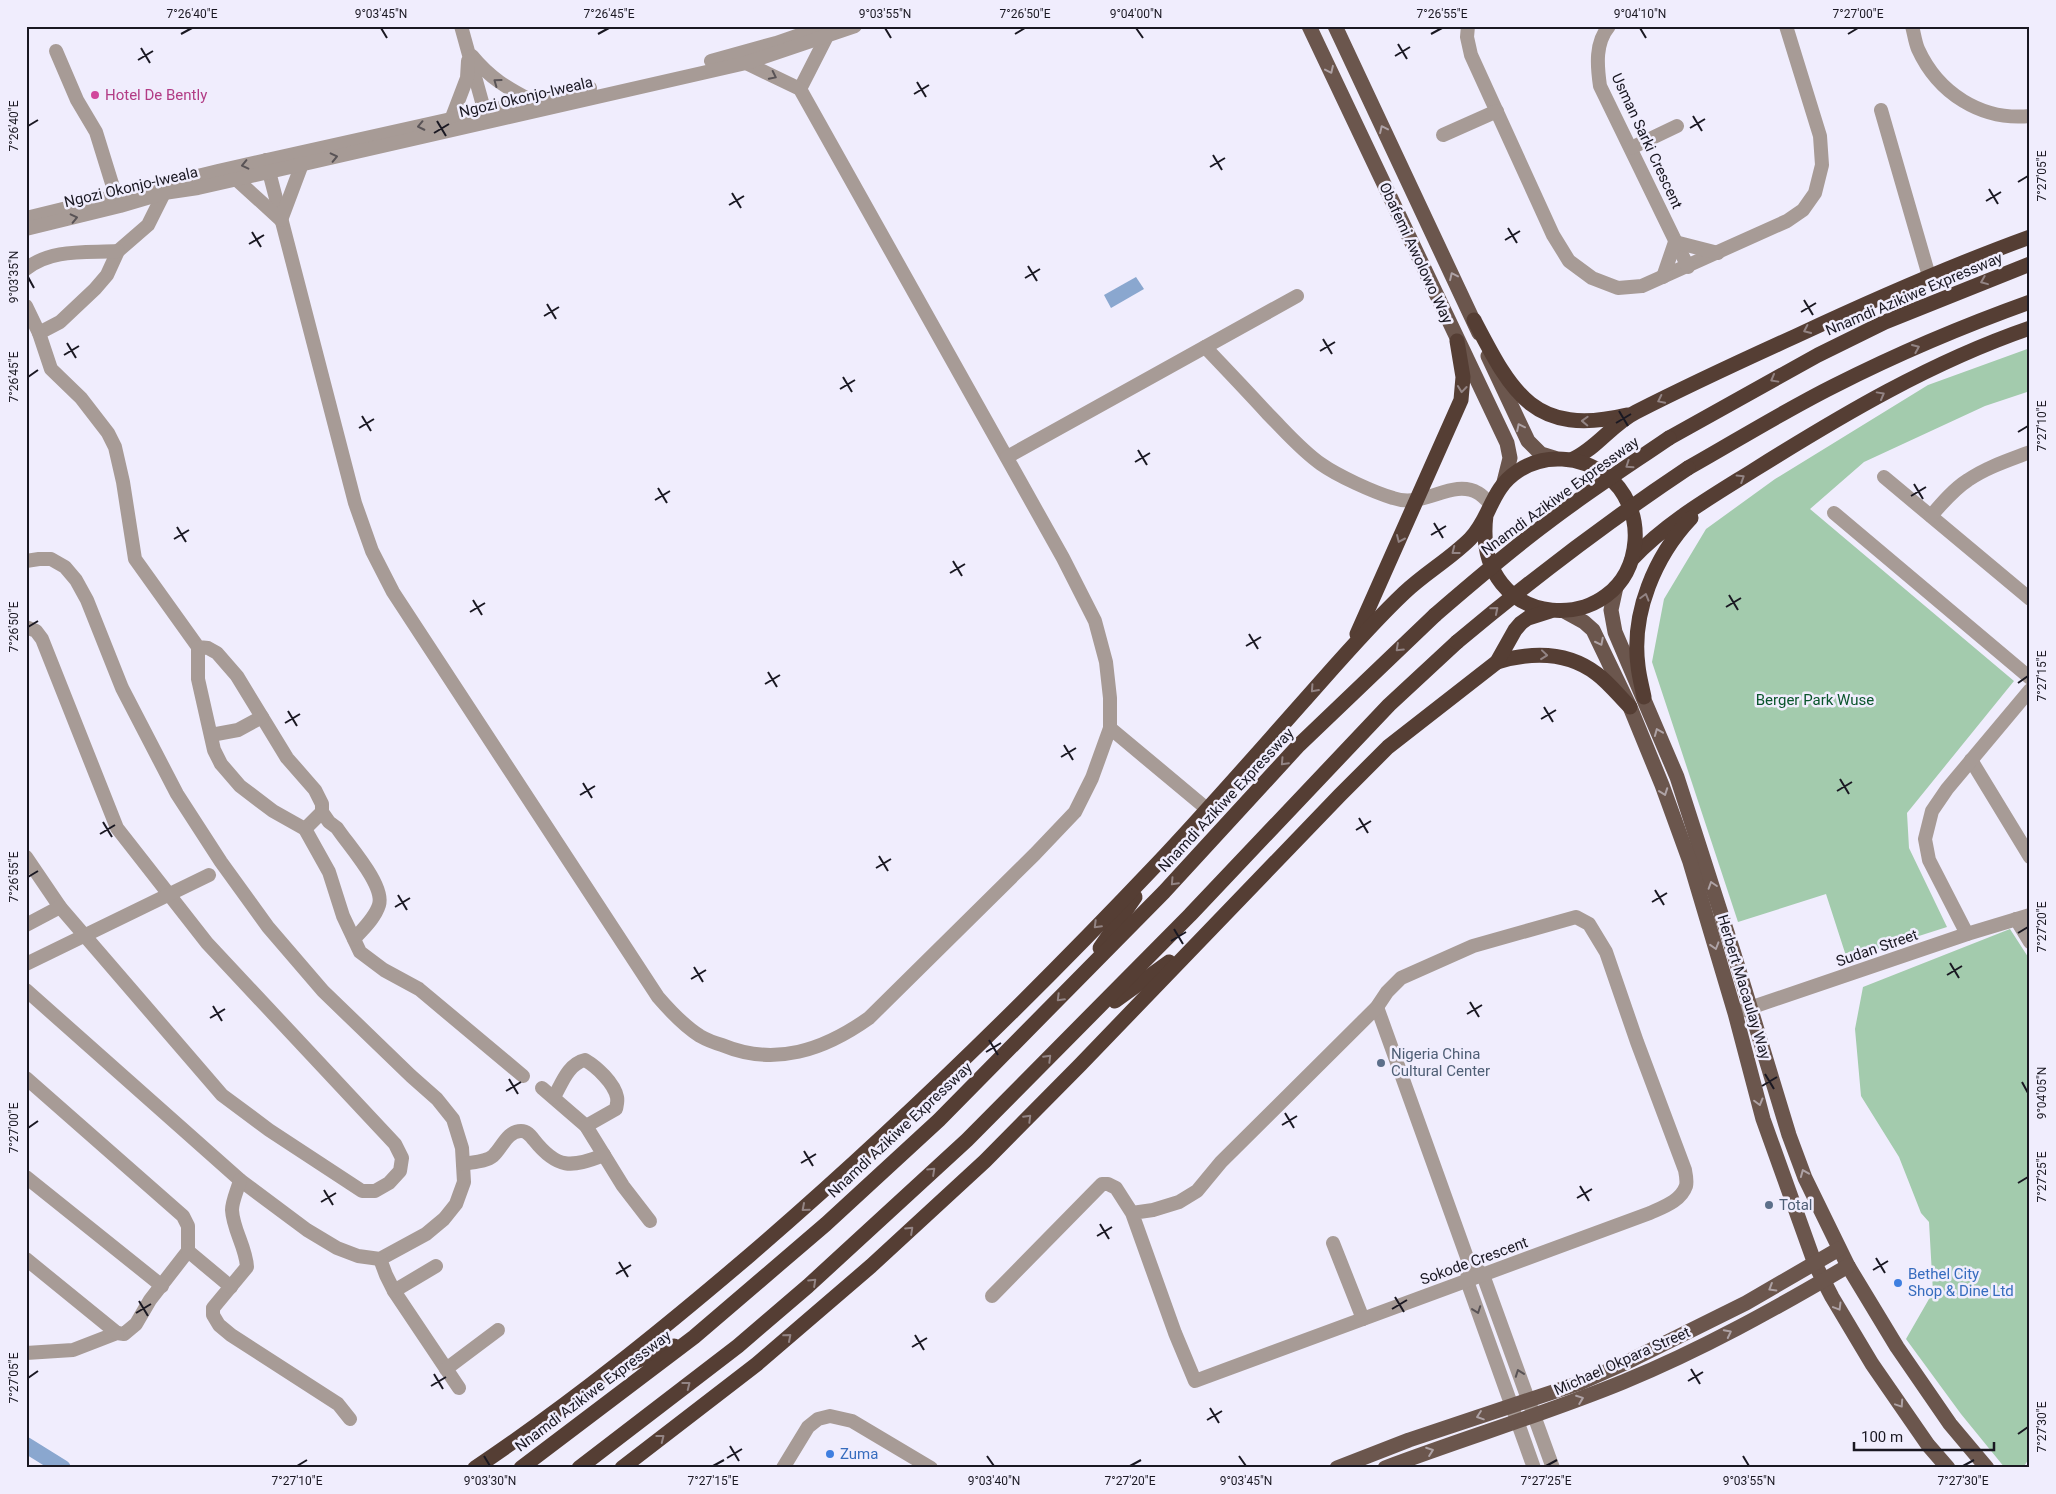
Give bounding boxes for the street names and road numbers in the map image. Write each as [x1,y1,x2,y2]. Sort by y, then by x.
street label: Usman Sarki Crescent [1608,70,1686,212]
street label: Ngozi Okonjo-Iweala [457,73,595,121]
street label: Ngozi Okonjo-Iweala [62,163,200,211]
street label: Obafemi Awolowo Way [1375,180,1457,326]
street label: Nnamdi Azikiwe Expressway [1823,249,2005,339]
street label: Nnamdi Azikiwe Expressway [1478,433,1642,559]
street label: Nnamdi Azikiwe Expressway [1154,724,1298,876]
street label: Herbert Macaulay Way [1713,912,1775,1062]
street label: Sudan Street [1834,926,1920,970]
street label: Nnamdi Azikiwe Expressway [824,1058,976,1202]
street label: Sokode Crescent [1418,1233,1530,1289]
street label: Michael Okpara Street [1551,1323,1693,1399]
street label: Nnamdi Azikiwe Expressway [512,1326,674,1456]

